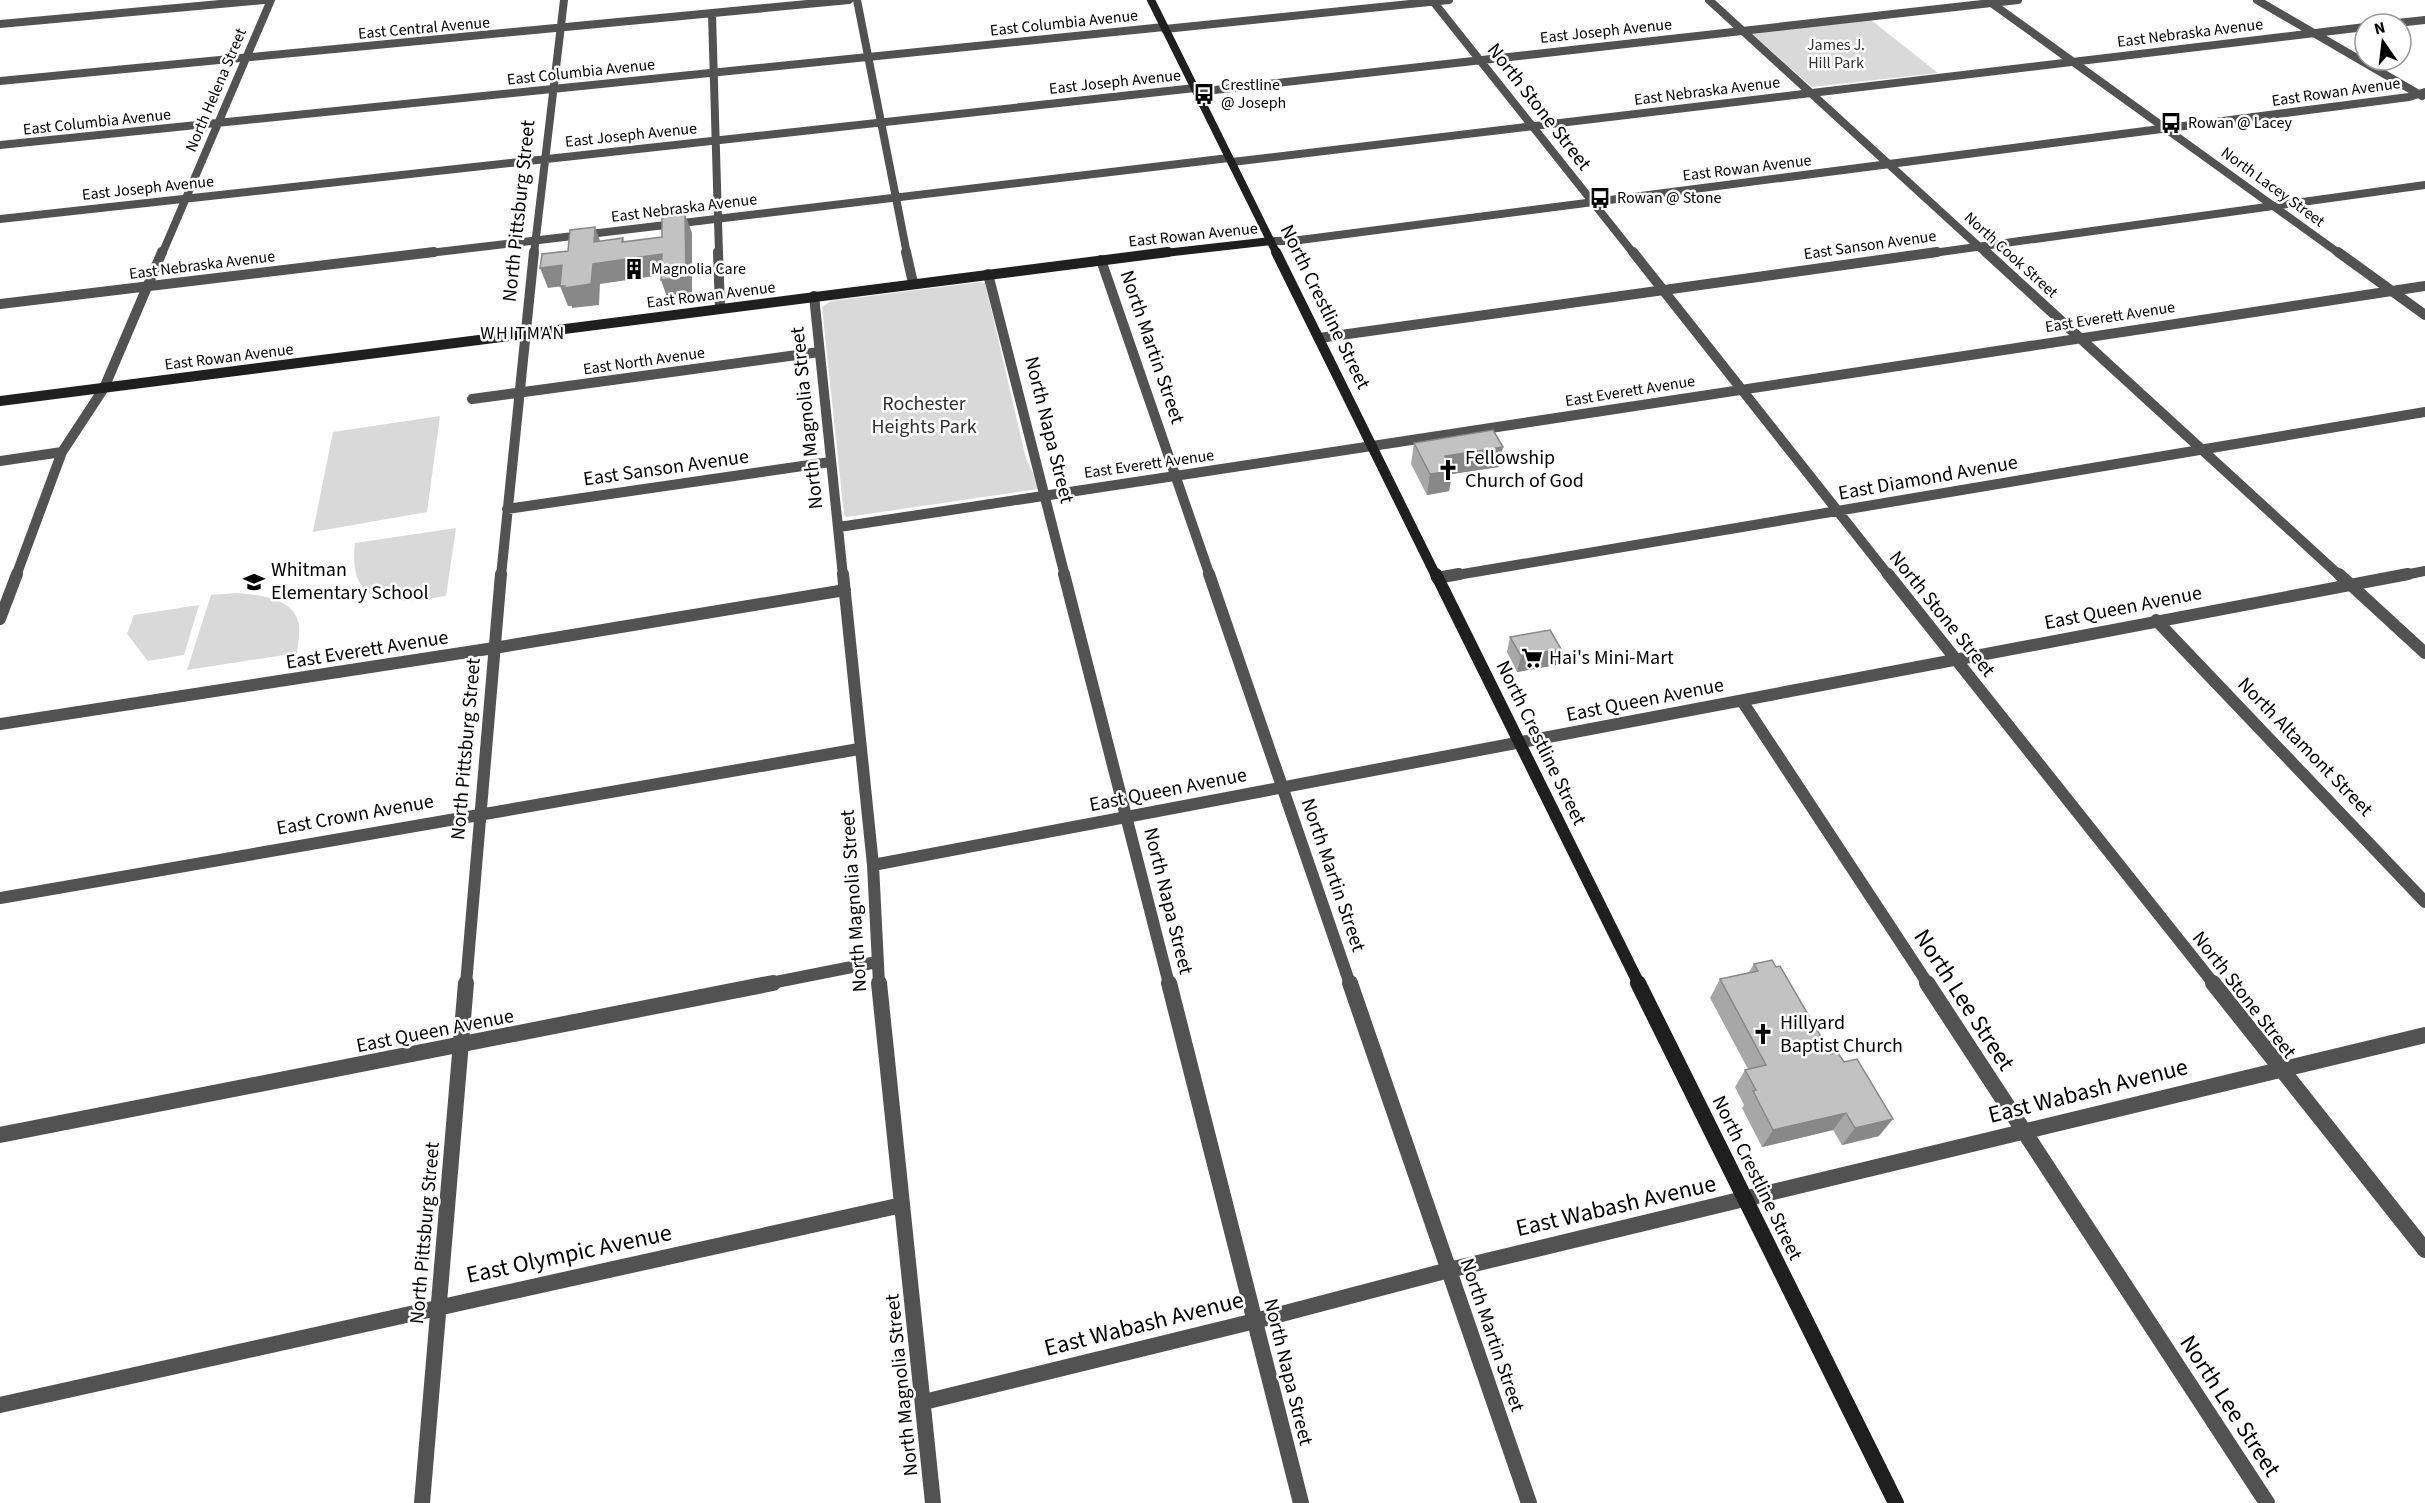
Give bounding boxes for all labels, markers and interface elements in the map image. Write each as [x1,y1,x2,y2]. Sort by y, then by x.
street label: East Columbia Avenue [989,4,1139,42]
street label: East Central Avenue [357,11,491,45]
north arrow [2353,12,2413,72]
street label: East Joseph Avenue [1539,13,1673,49]
street label: East Nebraska Avenue [2116,13,2264,53]
text: N [2372,16,2387,40]
street label: North Helena Street [180,24,252,155]
park label: James J. Hill Park [1807,34,1865,74]
street label: North Stone Street [1480,37,1598,177]
street label: East Columbia Avenue [506,53,656,91]
street label: East Joseph Avenue [1048,64,1182,100]
street label: East Nebraska Avenue [1633,71,1781,111]
street label: East Rowan Avenue [2270,72,2402,112]
place label: Crestline @ Joseph [1221,74,1286,114]
bus stop icon: Crestline @ Joseph [1192,82,1216,106]
street label: East Columbia Avenue [22,103,172,141]
bus stop icon: Rowan @ Lacey [2159,111,2183,135]
place label: Rowan @ Lacey [2188,112,2292,134]
street label: East Joseph Avenue [564,117,698,153]
street label: North Pittsburg Street [496,118,542,303]
street label: North Lacey Street [2217,142,2330,233]
street label: East Rowan Avenue [1681,149,1813,187]
street label: East Joseph Avenue [81,170,215,206]
bus stop icon: Rowan @ Stone [1588,186,1612,210]
place label: Rowan @ Stone [1617,187,1721,209]
street label: East Nebraska Avenue [610,188,758,228]
street label: North Cook Street [1959,207,2063,304]
street label: East Rowan Avenue [1127,217,1259,253]
street label: North Crestline Street [1273,220,1377,394]
street label: East Sanson Avenue [1802,225,1938,265]
street label: East Nebraska Avenue [128,245,276,285]
building icon: Magnolia Care [622,257,646,281]
place label: Magnolia Care [651,258,746,280]
street label: North Martin Street [1113,266,1191,428]
street label: East Rowan Avenue [645,276,777,314]
street label: East Everett Avenue [2043,296,2177,338]
district label: WHITMAN [480,321,566,346]
street label: North Magnolia Street [783,325,830,510]
street label: East Rowan Avenue [163,338,295,376]
street label: East North Avenue [582,342,706,380]
street label: North Napa Street [1017,354,1081,507]
street label: East Everett Avenue [1563,370,1697,412]
park label: Rochester Heights Park [871,390,977,441]
street label: East Sanson Avenue [581,443,751,493]
street label: East Everett Avenue [1082,444,1216,484]
place label: Fellowship Church of God [1465,444,1584,495]
street label: East Diamond Avenue [1836,448,2020,508]
church icon: Fellowship Church of God [1436,458,1460,482]
street label: North Stone Street [1882,545,2002,683]
place label: Whitman Elementary School [271,556,429,607]
school or university icon: Whitman Elementary School [242,570,266,594]
street label: East Queen Avenue [2042,579,2204,637]
street label: East Everett Avenue [284,623,450,677]
place label: Hai's Mini-Mart [1549,644,1674,672]
supermarket icon: Hai's Mini-Mart [1520,646,1544,670]
street label: North Crestline Street [1489,656,1593,830]
street label: North Pittsburg Street [444,657,488,841]
street label: East Queen Avenue [1564,671,1726,729]
street label: North Altamont Street [2231,671,2379,823]
street label: East Queen Avenue [1087,761,1249,819]
street label: East Crown Avenue [274,787,436,843]
street label: North Martin Street [1294,794,1372,956]
street label: North Magnolia Street [834,808,874,993]
street label: North Napa Street [1136,825,1200,978]
street label: North Lee Street [1905,922,2023,1078]
street label: North Stone Street [2185,925,2303,1065]
street label: East Queen Avenue [354,1002,516,1060]
place label: Hillyard Baptist Church [1780,1009,1903,1060]
church icon: Hillyard Baptist Church [1751,1022,1775,1046]
street label: East Wabash Avenue [1984,1049,2192,1133]
street label: North Crestline Street [1705,1091,1809,1265]
street label: North Pittsburg Street [403,1141,447,1325]
street label: East Wabash Avenue [1512,1166,1720,1246]
street label: East Olympic Avenue [463,1215,675,1293]
street label: North Martin Street [1453,1254,1531,1416]
street label: East Wabash Avenue [1040,1282,1248,1366]
street label: North Magnolia Street [878,1292,925,1477]
street label: North Napa Street [1256,1296,1320,1449]
street label: North Lee Street [2171,1328,2289,1484]

